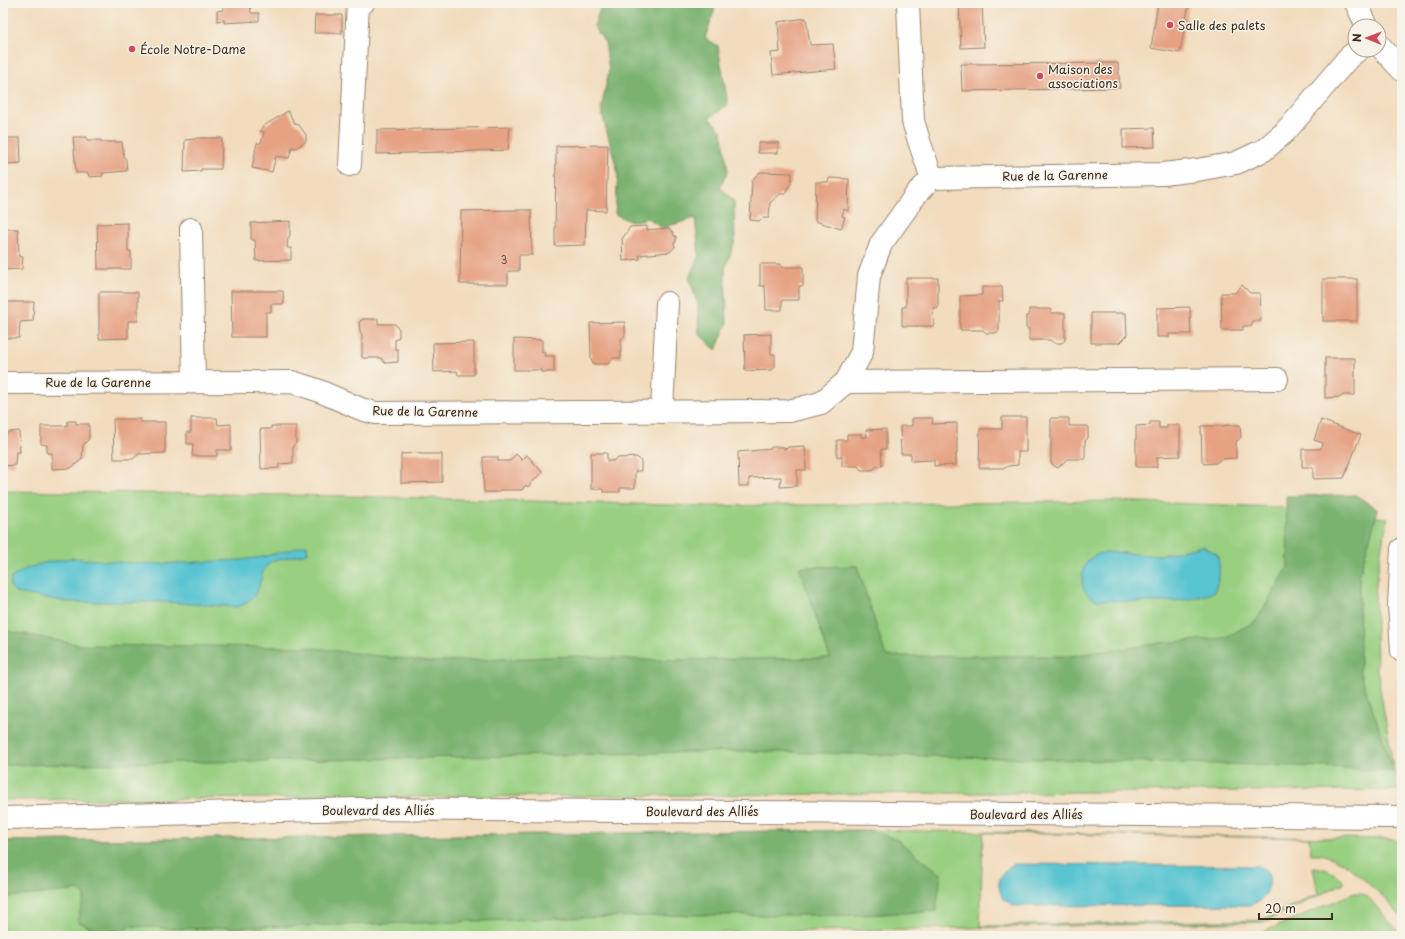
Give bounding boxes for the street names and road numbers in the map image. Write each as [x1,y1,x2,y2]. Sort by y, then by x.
street label: Rue de la Garenne [1002,165,1108,185]
street label: Rue de la Garenne [45,373,151,391]
street label: Rue de la Garenne [372,401,478,421]
street label: Boulevard des Alliés [321,801,435,819]
street label: Boulevard des Alliés [645,802,759,820]
street label: Boulevard des Alliés [969,805,1083,823]

